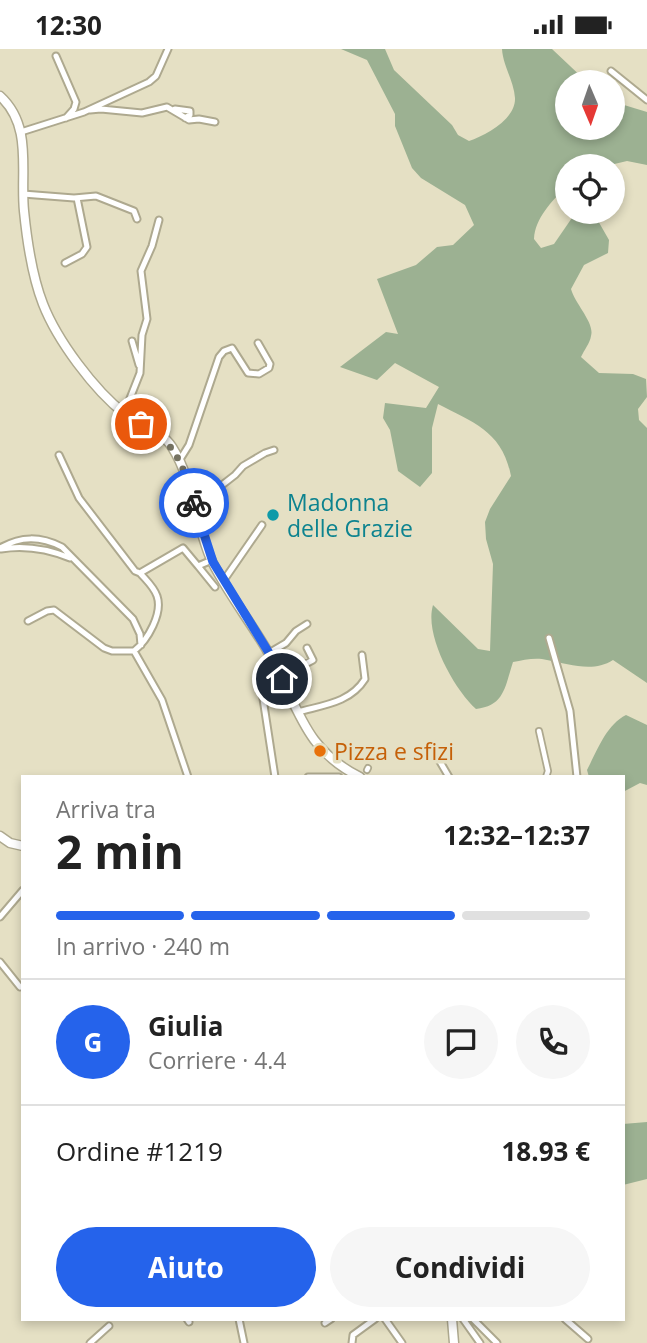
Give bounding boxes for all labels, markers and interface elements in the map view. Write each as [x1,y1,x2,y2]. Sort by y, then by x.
text: 12:30 [35,7,102,43]
north arrow [555,70,625,140]
map controls [555,70,625,224]
button: locate [555,154,625,224]
pin [111,394,171,454]
icon: bag [122,405,160,443]
courier [159,468,229,538]
icon: bike [175,484,213,522]
place label: Madonna delle Grazie [287,486,413,544]
marker: Madonna delle Grazie [265,507,281,523]
pin [252,649,312,709]
icon: home [263,660,301,698]
place label: Pizza e sfizi [334,735,454,767]
marker: Pizza e sfizi [312,743,328,759]
text: Arriva tra [56,793,156,825]
text: 12:32–12:37 [443,817,590,853]
text: 2 min [56,820,184,882]
text: In arrivo · 240 m [56,930,230,962]
button: chat [424,1005,498,1079]
button: phone [516,1005,590,1079]
text: Giulia [148,1008,223,1044]
text: G [84,1024,102,1060]
text: Corriere · 4.4 [148,1044,287,1076]
text: Ordine #1219 [56,1133,223,1169]
text: 18.93 € [502,1133,590,1169]
button: Aiuto [56,1227,316,1307]
button: Condividi [330,1227,590,1307]

